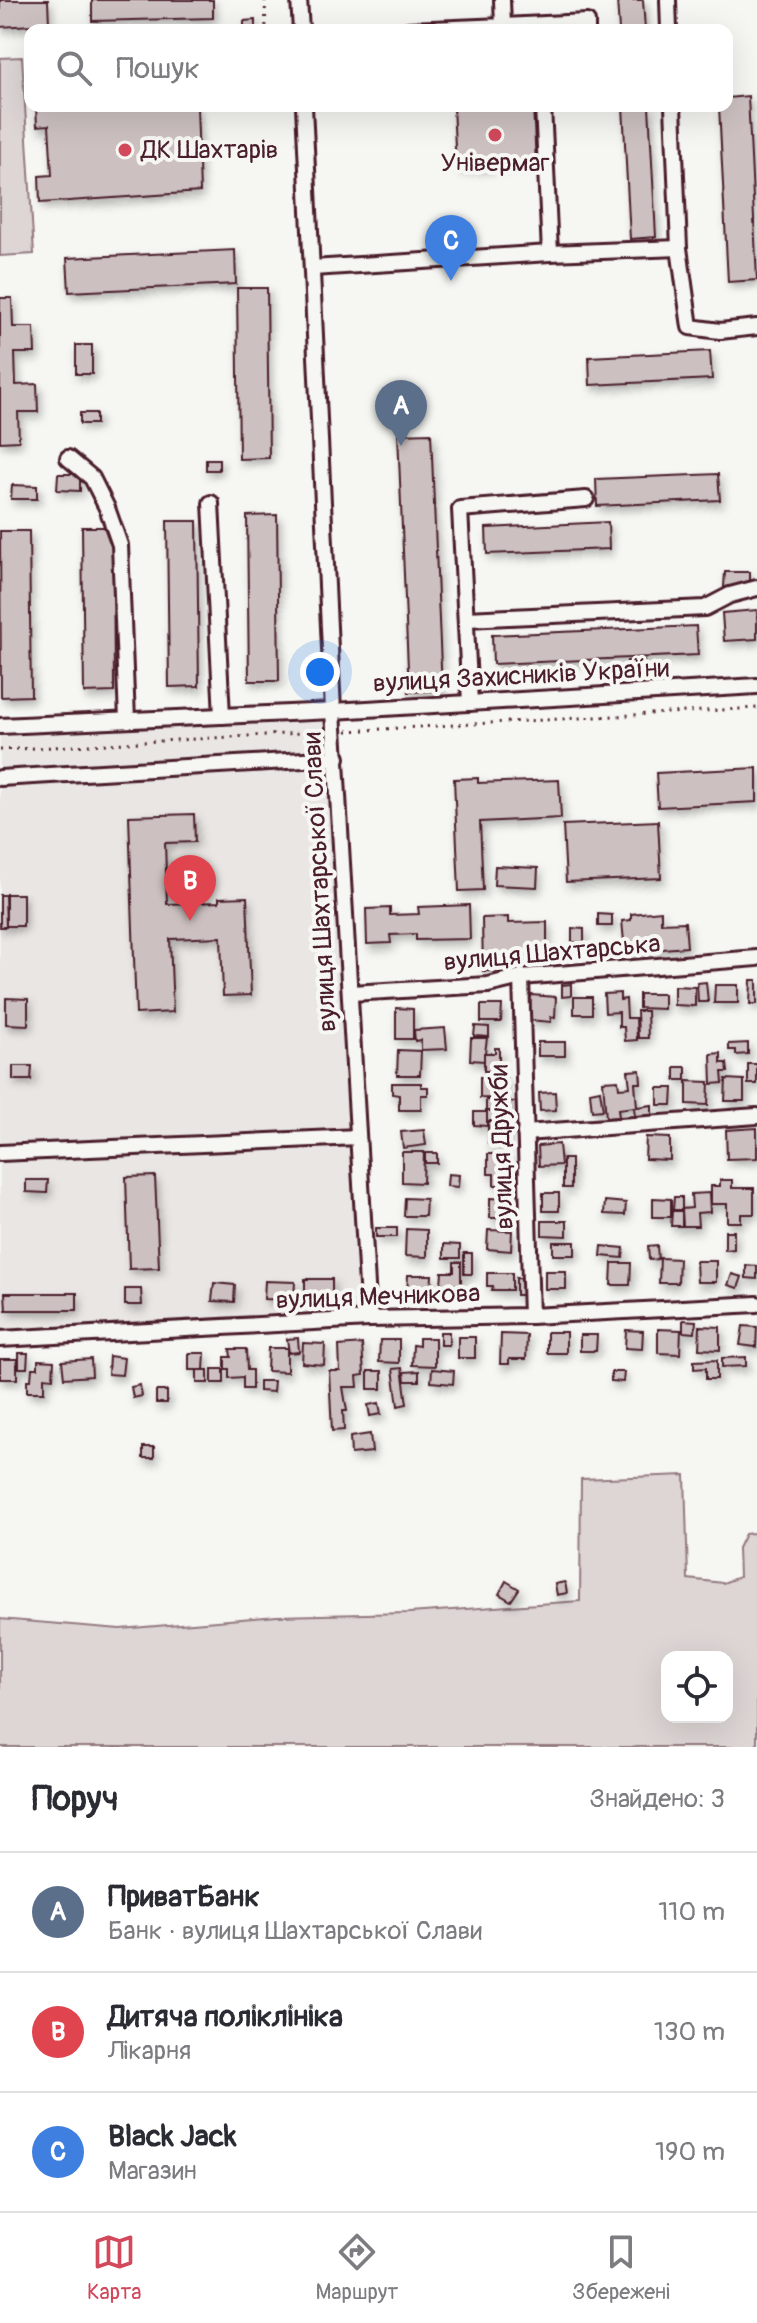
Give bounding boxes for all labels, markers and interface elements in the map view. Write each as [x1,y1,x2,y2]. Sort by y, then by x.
search box [24,24,733,112]
icon: search [52,46,96,90]
text: Пошук [116,50,200,87]
marker: Універмаг [486,126,504,144]
place label: ДК Шахтарів [140,134,278,166]
marker: ДК Шахтарів [116,141,134,159]
place label: Універмаг [440,147,550,179]
pin: C [425,215,477,281]
pin: A [375,380,427,446]
your location [300,652,340,692]
street label: вулиця Захисників України [372,652,670,700]
street label: вулиця Шахтарської Слави [296,731,344,1033]
pin: B [164,855,216,921]
street label: вулиця Шахтарська [442,928,662,978]
street label: вулиця Дружби [483,1063,521,1230]
street label: вулиця Мечникова [275,1277,481,1317]
map controls [661,1651,733,1723]
button: locate [661,1651,733,1723]
text: Поруч [32,1778,118,1821]
text: Знайдено: 3 [589,1783,725,1815]
text: ПриватБанк [108,1878,260,1915]
text: A [50,1896,66,1928]
text: 110 m [658,1896,725,1928]
text: Банк · вулиця Шахтарської Слави [108,1915,482,1947]
text: Дитяча поліклініка [108,1998,343,2035]
text: B [51,2016,65,2048]
text: 130 m [654,2016,725,2048]
text: Лікарня [108,2035,191,2067]
text: Black Jack [108,2118,236,2155]
text: C [50,2136,66,2168]
text: 190 m [655,2136,725,2168]
text: Магазин [108,2155,197,2187]
tab: Карта [87,2230,142,2306]
tab: Маршрут [315,2230,398,2306]
tab: Збережені [572,2230,670,2306]

